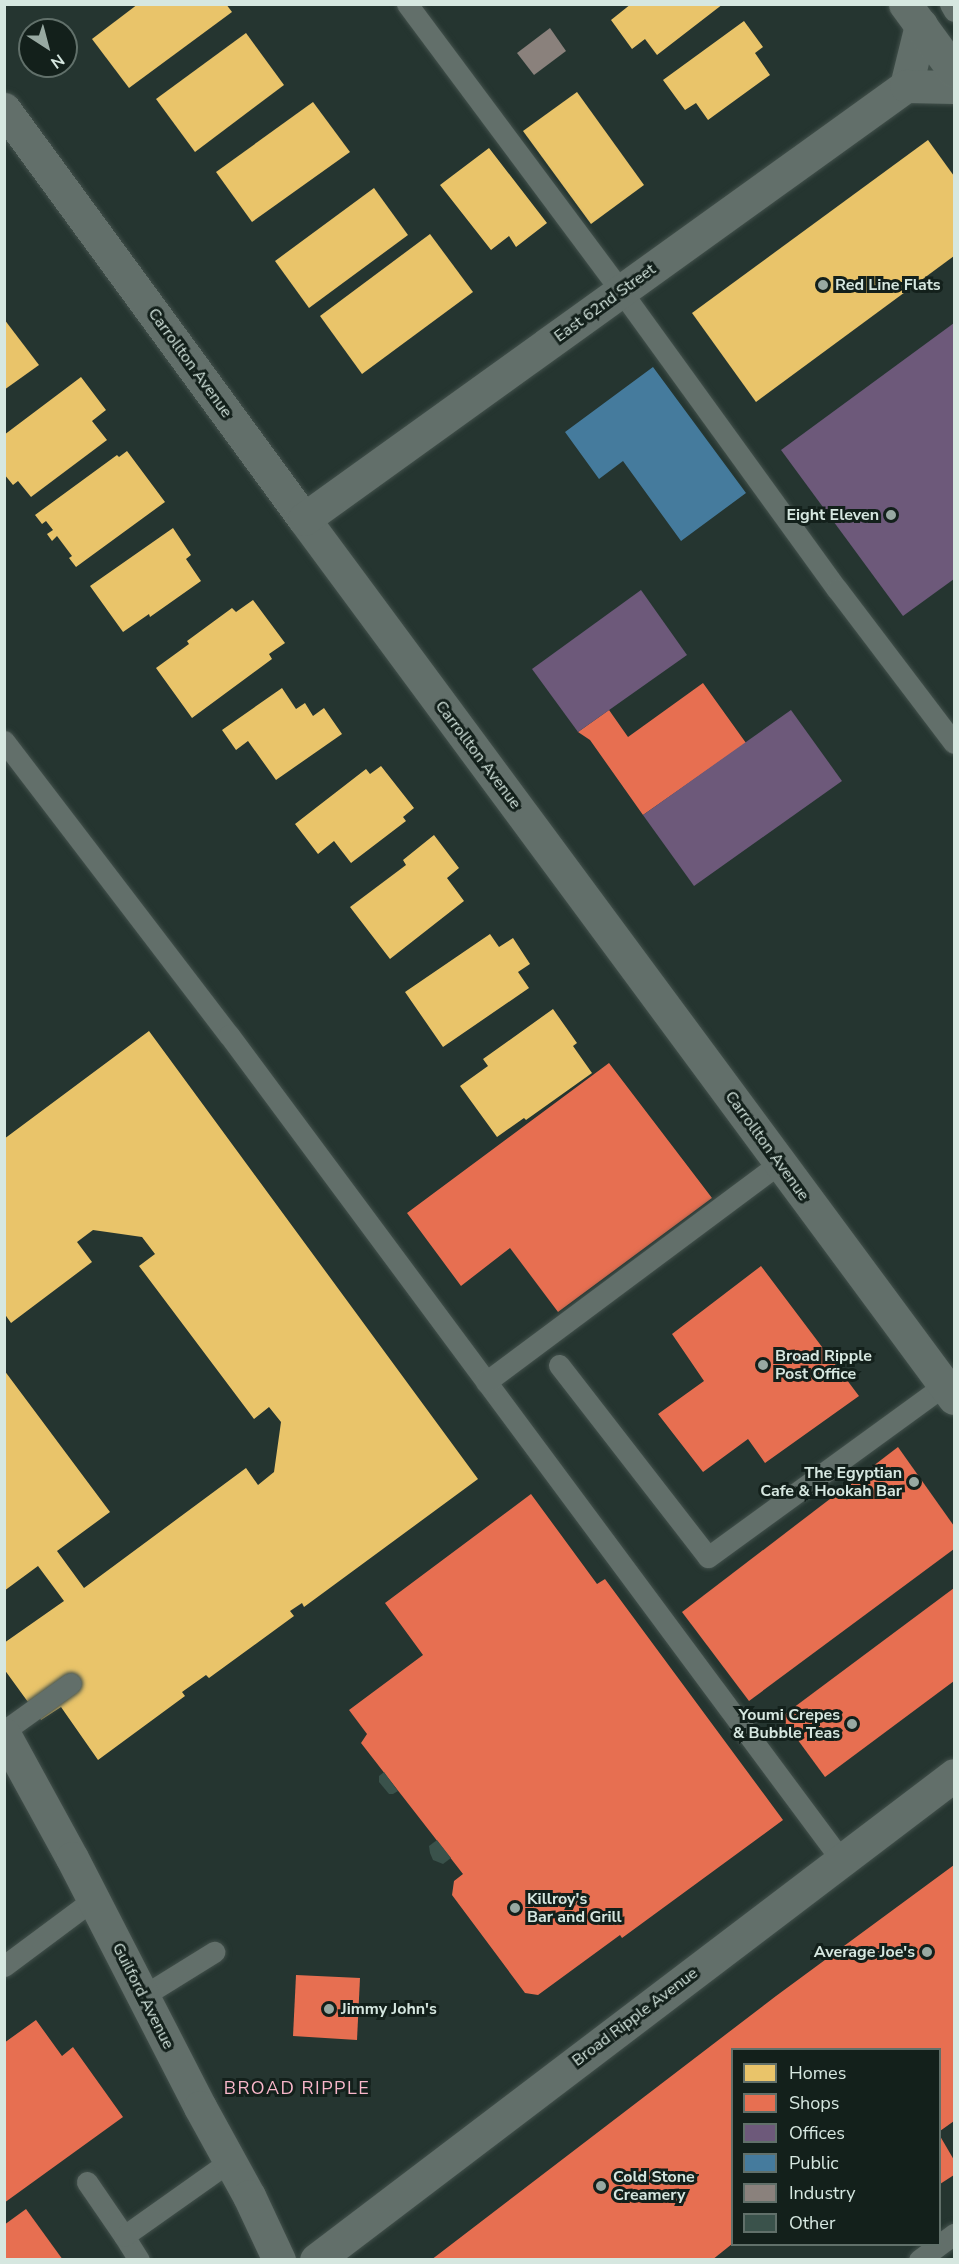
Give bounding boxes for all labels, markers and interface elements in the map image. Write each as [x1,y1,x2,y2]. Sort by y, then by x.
north arrow [18,18,78,78]
text: N [46,49,69,73]
street label: East 62nd Street [551,260,659,346]
place label: Red Line Flats [835,275,941,295]
marker: Red Line Flats [816,278,830,292]
street label: Carrollton Avenue [144,305,236,421]
place label: Eight Eleven [786,505,879,525]
marker: Eight Eleven [884,508,898,522]
street label: Carrollton Avenue [431,697,525,813]
street label: Carrollton Avenue [721,1088,813,1204]
place label: Broad Ripple Post Office [775,1346,872,1384]
marker: Broad Ripple Post Office [756,1358,770,1372]
place label: The Egyptian Cafe & Hookah Bar [760,1463,902,1501]
marker: The Egyptian Cafe & Hookah Bar [907,1475,921,1489]
place label: Youmi Crepes & Bubble Teas [733,1705,840,1743]
marker: Youmi Crepes & Bubble Teas [845,1717,859,1731]
place label: Killroy's Bar and Grill [527,1889,622,1927]
marker: Killroy's Bar and Grill [508,1901,522,1915]
street label: Guilford Avenue [108,1940,178,2052]
place label: Average Joe's [814,1942,915,1962]
marker: Average Joe's [920,1945,934,1959]
street label: Broad Ripple Avenue [569,1964,701,2070]
place label: Jimmy John's [341,1999,437,2019]
marker: Jimmy John's [322,2002,336,2016]
legend [731,2048,941,2246]
text: Homes [789,2061,846,2085]
district label: BROAD RIPPLE [224,2077,370,2099]
text: Shops [789,2091,839,2115]
text: Offices [789,2121,845,2145]
text: Public [789,2151,839,2175]
place label: Cold Stone Creamery [613,2167,695,2205]
marker: Cold Stone Creamery [594,2179,608,2193]
text: Industry [789,2181,856,2205]
text: Other [789,2211,835,2235]

